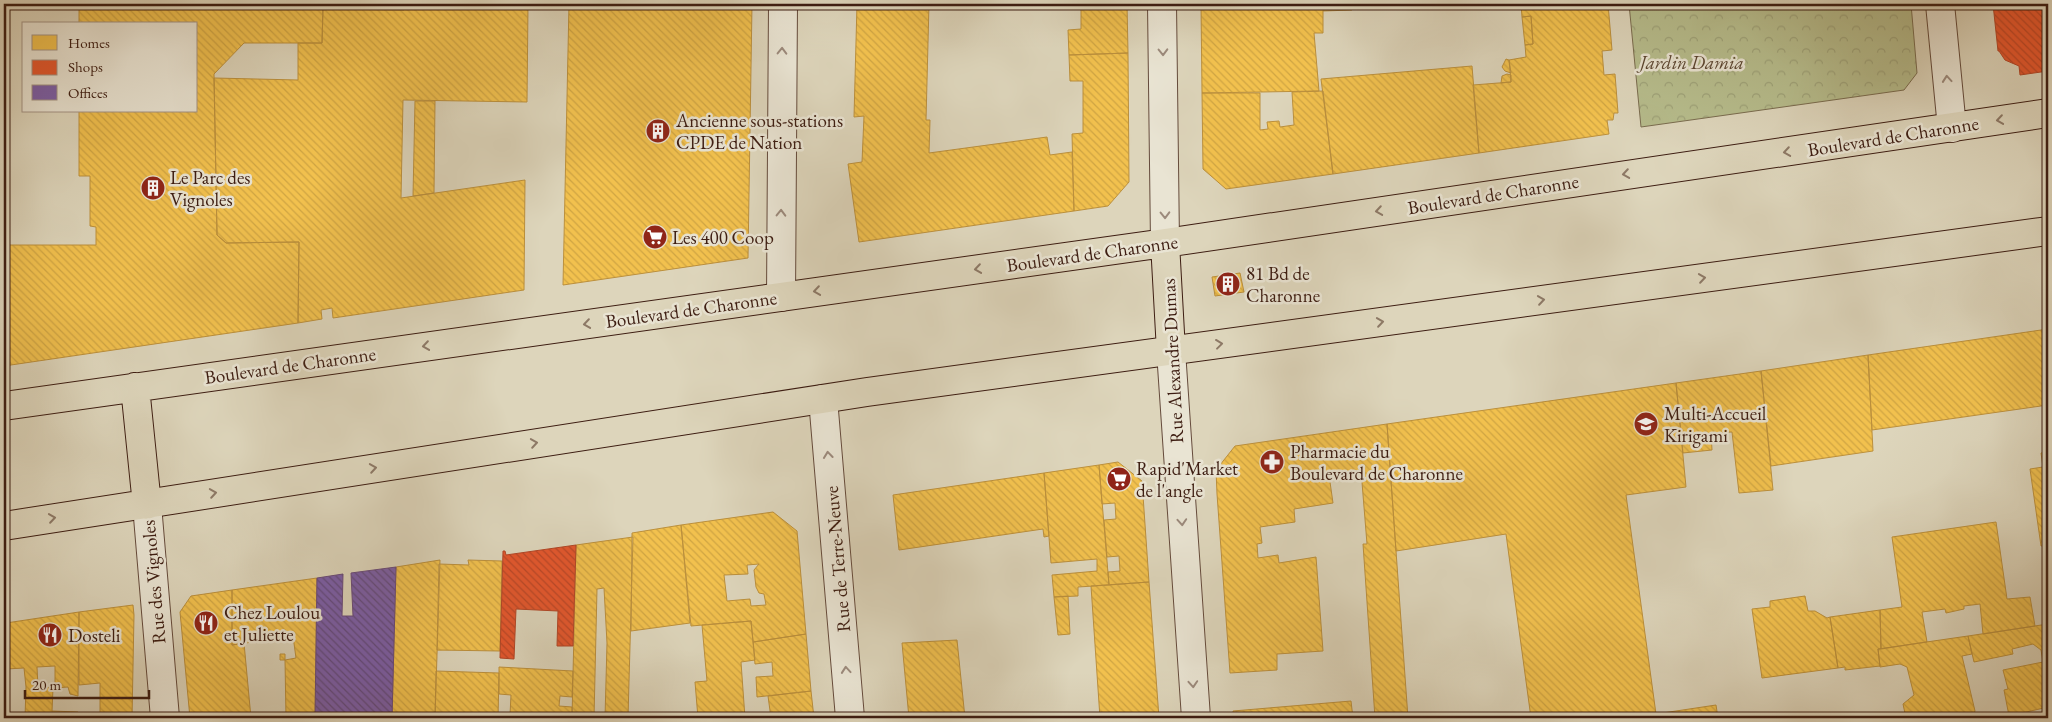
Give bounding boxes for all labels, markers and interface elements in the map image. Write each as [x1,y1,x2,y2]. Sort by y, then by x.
legend [22,22,198,112]
text: Homes [68,33,110,52]
one-way arrow [777,46,788,54]
one-way arrow [1158,49,1168,57]
park label: Jardin Damia [1636,50,1744,75]
text: Shops [68,57,103,76]
one-way arrow [1942,75,1953,83]
text: Offices [68,83,108,102]
place label: Ancienne sous-stations CPDE de Nation [675,108,843,155]
street label: Boulevard de Charonne [1806,111,1980,162]
one-way arrow [1996,114,2004,125]
building icon: Ancienne sous-stations CPDE de Nation [645,118,671,144]
one-way arrow [1783,146,1791,157]
place label: Le Parc des Vignoles [170,165,250,212]
street label: Boulevard de Charonne [1406,169,1580,220]
one-way arrow [1622,169,1631,179]
building icon: Le Parc des Vignoles [140,175,166,201]
one-way arrow [1375,206,1384,216]
one-way arrow [775,209,786,217]
one-way arrow [1160,212,1170,219]
supermarket icon: Les 400 Coop [642,224,668,250]
place label: Les 400 Coop [672,225,774,250]
street label: Boulevard de Charonne [1005,229,1179,278]
place label: 81 Bd de Charonne [1246,261,1320,308]
one-way arrow [974,263,982,274]
building icon: 81 Bd de Charonne [1215,271,1241,297]
one-way arrow [1698,274,1706,284]
street label: Rue Alexandre Dumas [1156,278,1189,444]
street label: Boulevard de Charonne [604,285,778,334]
one-way arrow [813,286,822,296]
one-way arrow [1537,296,1545,306]
one-way arrow [583,318,591,329]
one-way arrow [1376,318,1384,328]
one-way arrow [422,340,430,351]
one-way arrow [1215,340,1223,350]
street label: Boulevard de Charonne [203,341,377,390]
place label: Multi-Accueil Kirigami [1664,401,1767,448]
school or university icon: Multi-Accueil Kirigami [1633,411,1659,437]
one-way arrow [529,439,538,449]
place label: Pharmacie du Boulevard de Charonne [1290,439,1463,486]
pharmacy icon: Pharmacie du Boulevard de Charonne [1259,449,1285,475]
one-way arrow [823,451,834,459]
place label: Rapid'Market de l'angle [1136,456,1238,503]
one-way arrow [369,464,377,474]
supermarket icon: Rapid'Market de l'angle [1106,466,1132,492]
street label: Rue de Terre-Neuve [819,485,856,633]
one-way arrow [208,489,217,499]
one-way arrow [48,514,56,524]
one-way arrow [1176,518,1187,526]
street label: Rue des Vignoles [136,519,171,645]
place label: Chez Loulou et Juliette [224,600,320,647]
restaurant icon: Chez Loulou et Juliette [193,610,219,636]
restaurant icon: Dosteli [37,622,63,648]
place label: Dosteli [68,623,121,648]
one-way arrow [841,665,852,673]
scale bar [25,667,149,699]
text: 20 m [32,675,61,694]
one-way arrow [1188,680,1199,688]

